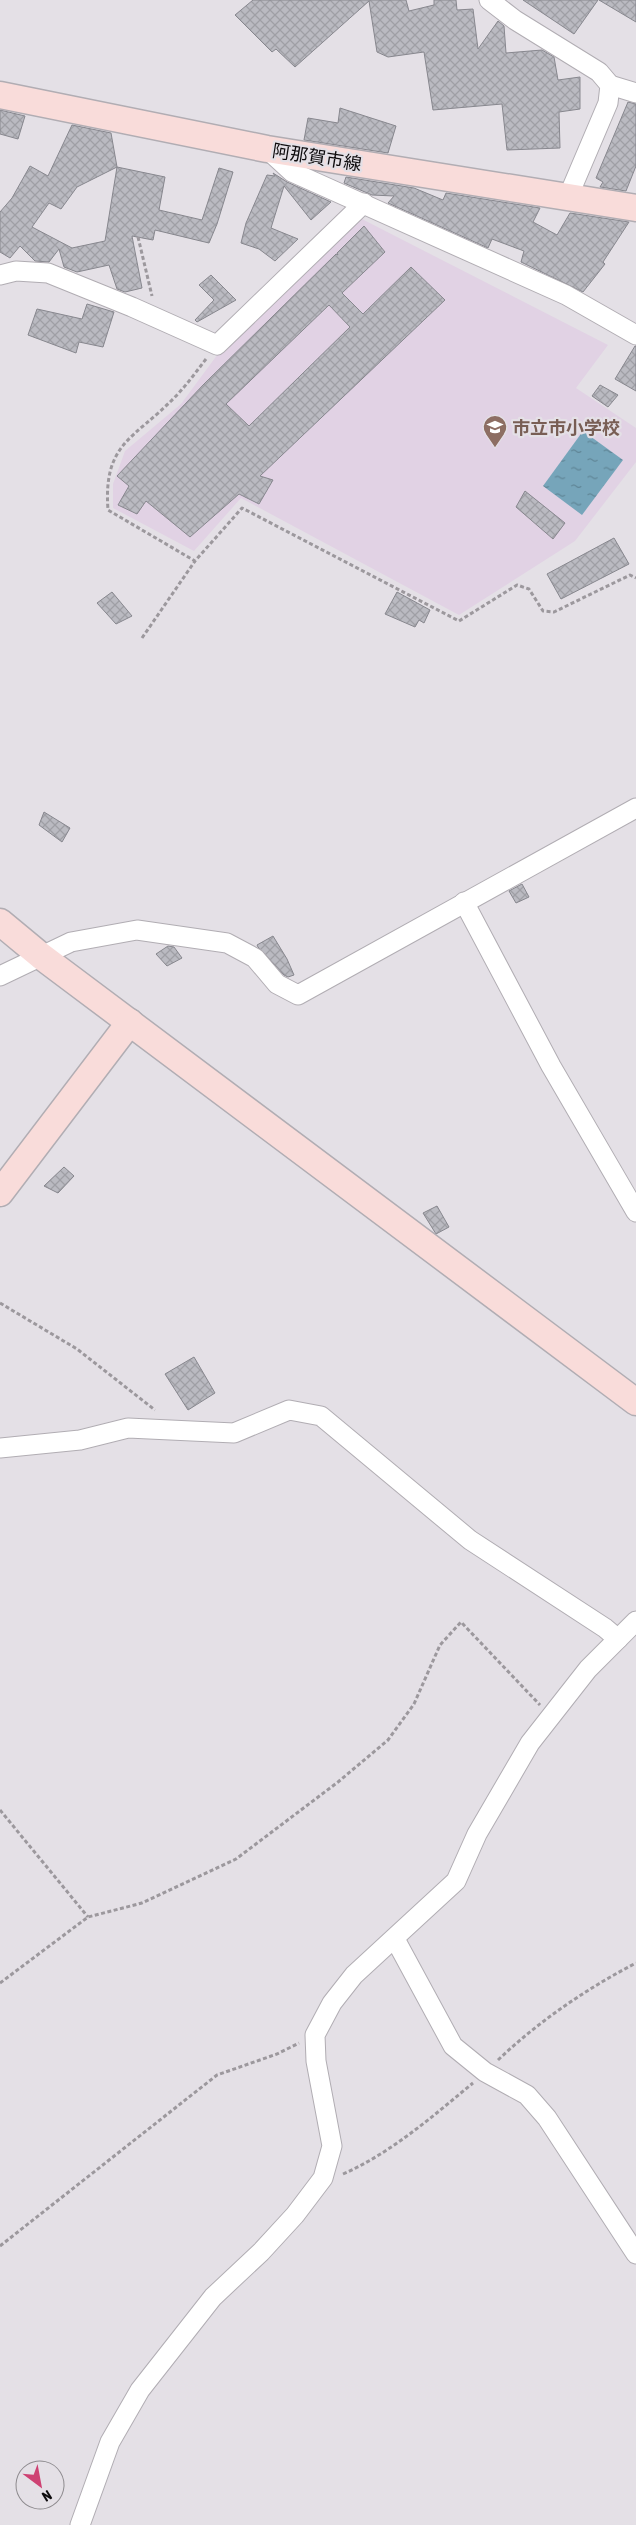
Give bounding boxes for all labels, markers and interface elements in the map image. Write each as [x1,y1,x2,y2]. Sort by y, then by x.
street label: 阿那賀市線 [271,140,363,174]
school or university icon: 市立市小学校 [482,414,508,448]
place label: 市立市小学校 [512,417,620,438]
north arrow [15,2460,65,2510]
text: N [39,2487,55,2505]

